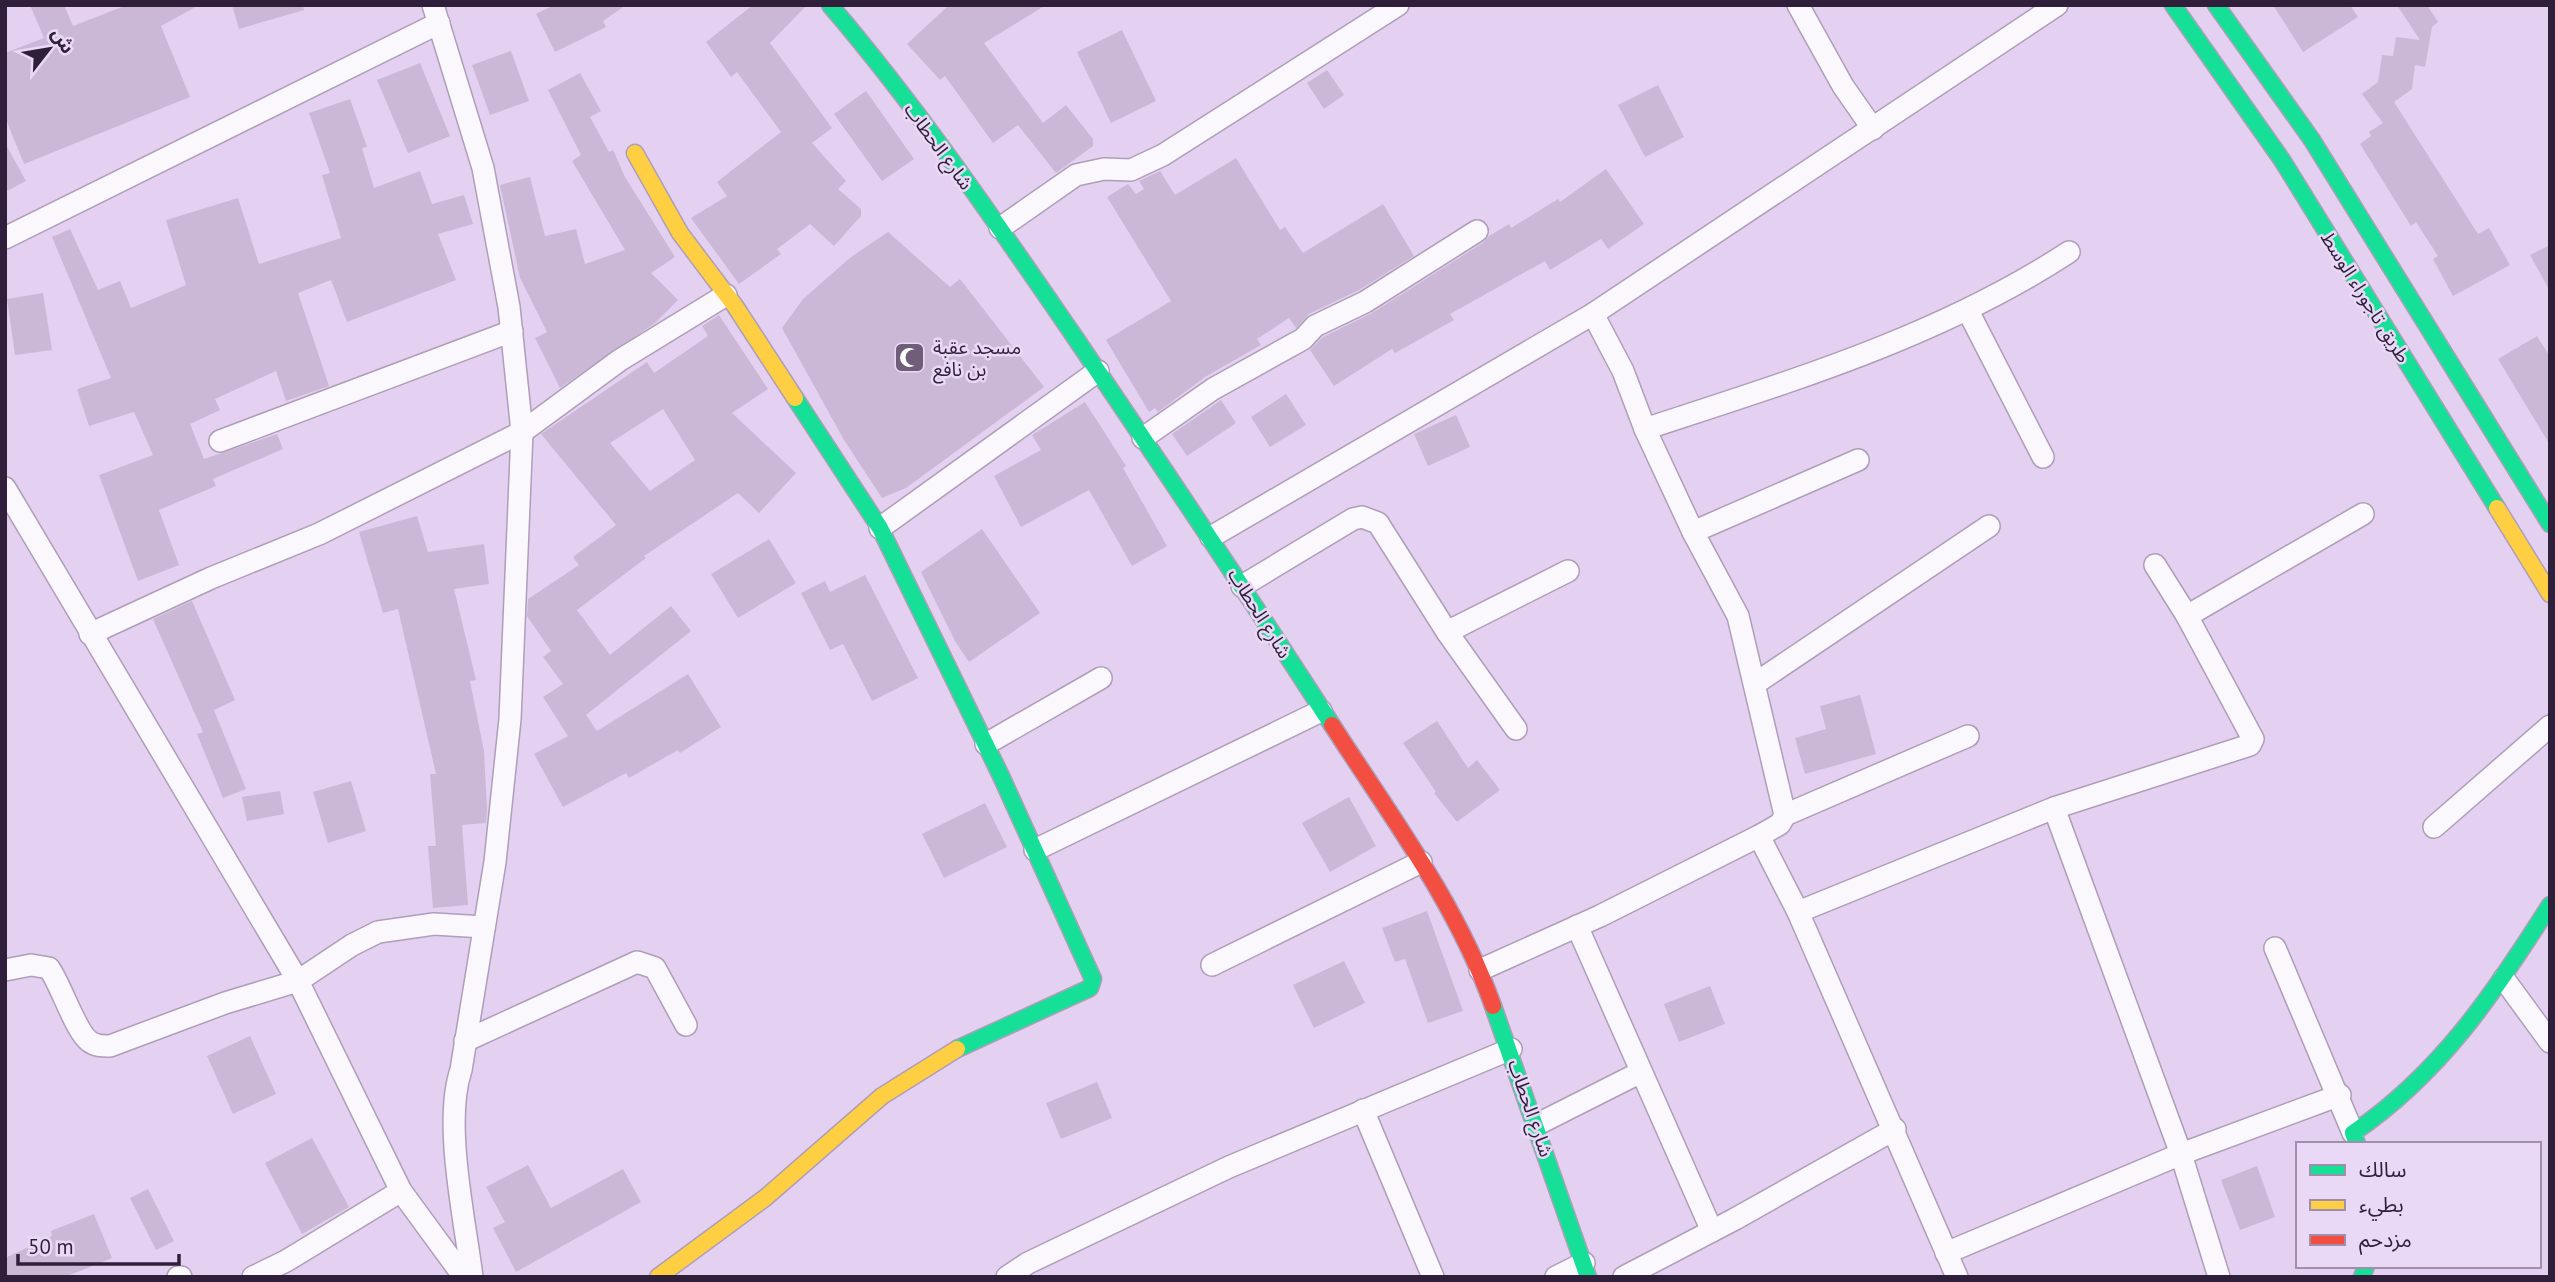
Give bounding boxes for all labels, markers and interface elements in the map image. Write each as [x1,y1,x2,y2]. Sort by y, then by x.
north arrow [14,14,84,84]
text: ش [47,23,81,58]
street label: شارع الحطاب [898,98,979,195]
street label: طريق تاجوراء الوسط [2316,227,2416,367]
place label: مسجد عقبة بن نافع [933,335,1021,384]
mosque icon: مسجد عقبة بن نافع [893,341,927,375]
street label: شارع الحطاب [1221,564,1297,663]
street label: شارع الحطاب [1501,1056,1559,1161]
legend [2296,1142,2541,1268]
text: سالك [2359,1156,2406,1183]
text: بطيء [2359,1191,2404,1221]
scale bar [18,1222,178,1266]
text: مزدحم [2359,1226,2412,1255]
text: 50 m [28,1233,74,1260]

